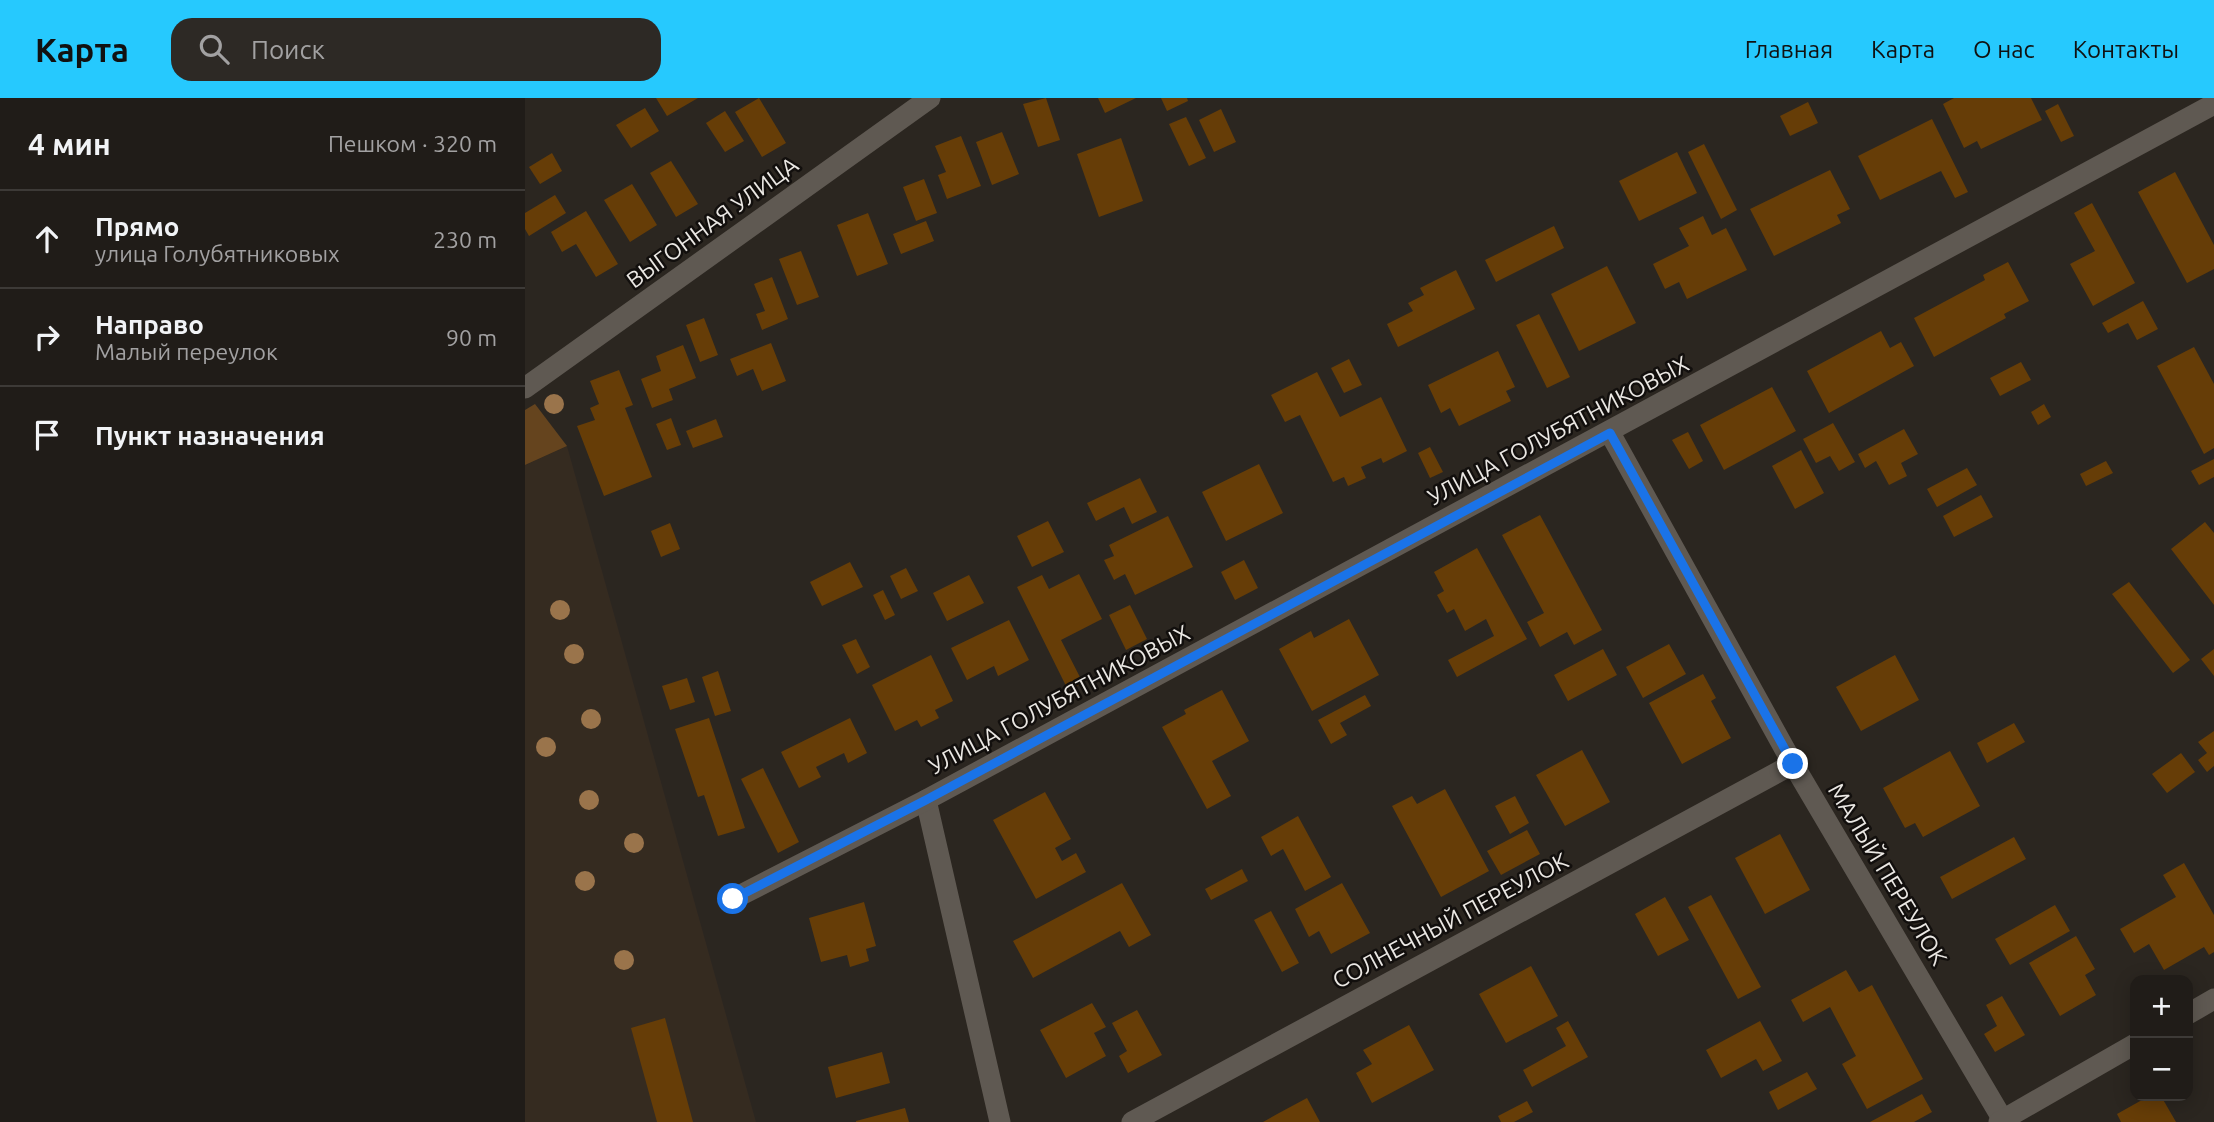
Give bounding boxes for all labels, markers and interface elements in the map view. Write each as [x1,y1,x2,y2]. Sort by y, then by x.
search box [171,18,661,81]
icon: search [195,30,233,68]
text: Карта [35,31,129,68]
text: Поиск [251,35,325,64]
text: Главная [1745,36,1833,63]
text: Карта [1871,36,1935,63]
text: О нас [1973,36,2035,63]
text: Контакты [2073,36,2179,63]
text: 4 мин [28,127,111,161]
text: Пешком · 320 m [328,131,497,156]
street label: ВЫГОННАЯ УЛИЦА [622,151,802,292]
text: Прямо [95,212,179,241]
icon: ahead [28,220,66,258]
text: 230 m [433,227,497,252]
text: улица Голубятниковых [95,241,340,266]
text: Направо [95,310,204,339]
icon: right [28,318,66,356]
text: 90 m [446,325,497,350]
text: Малый переулок [95,339,278,364]
street label: УЛИЦА ГОЛУБЯТНИКОВЫХ [1423,351,1693,509]
icon: arrive [28,416,66,454]
text: Пункт назначения [95,421,325,450]
street label: УЛИЦА ГОЛУБЯТНИКОВЫХ [924,620,1194,778]
route end [1777,748,1808,779]
street label: МАЛЫЙ ПЕРЕУЛОК [1824,779,1952,969]
street label: СОЛНЕЧНЫЙ ПЕРЕУЛОК [1328,847,1572,993]
route start [717,883,748,914]
map controls [2130,975,2193,1101]
button: + [2130,975,2193,1038]
button: − [2130,1038,2193,1101]

